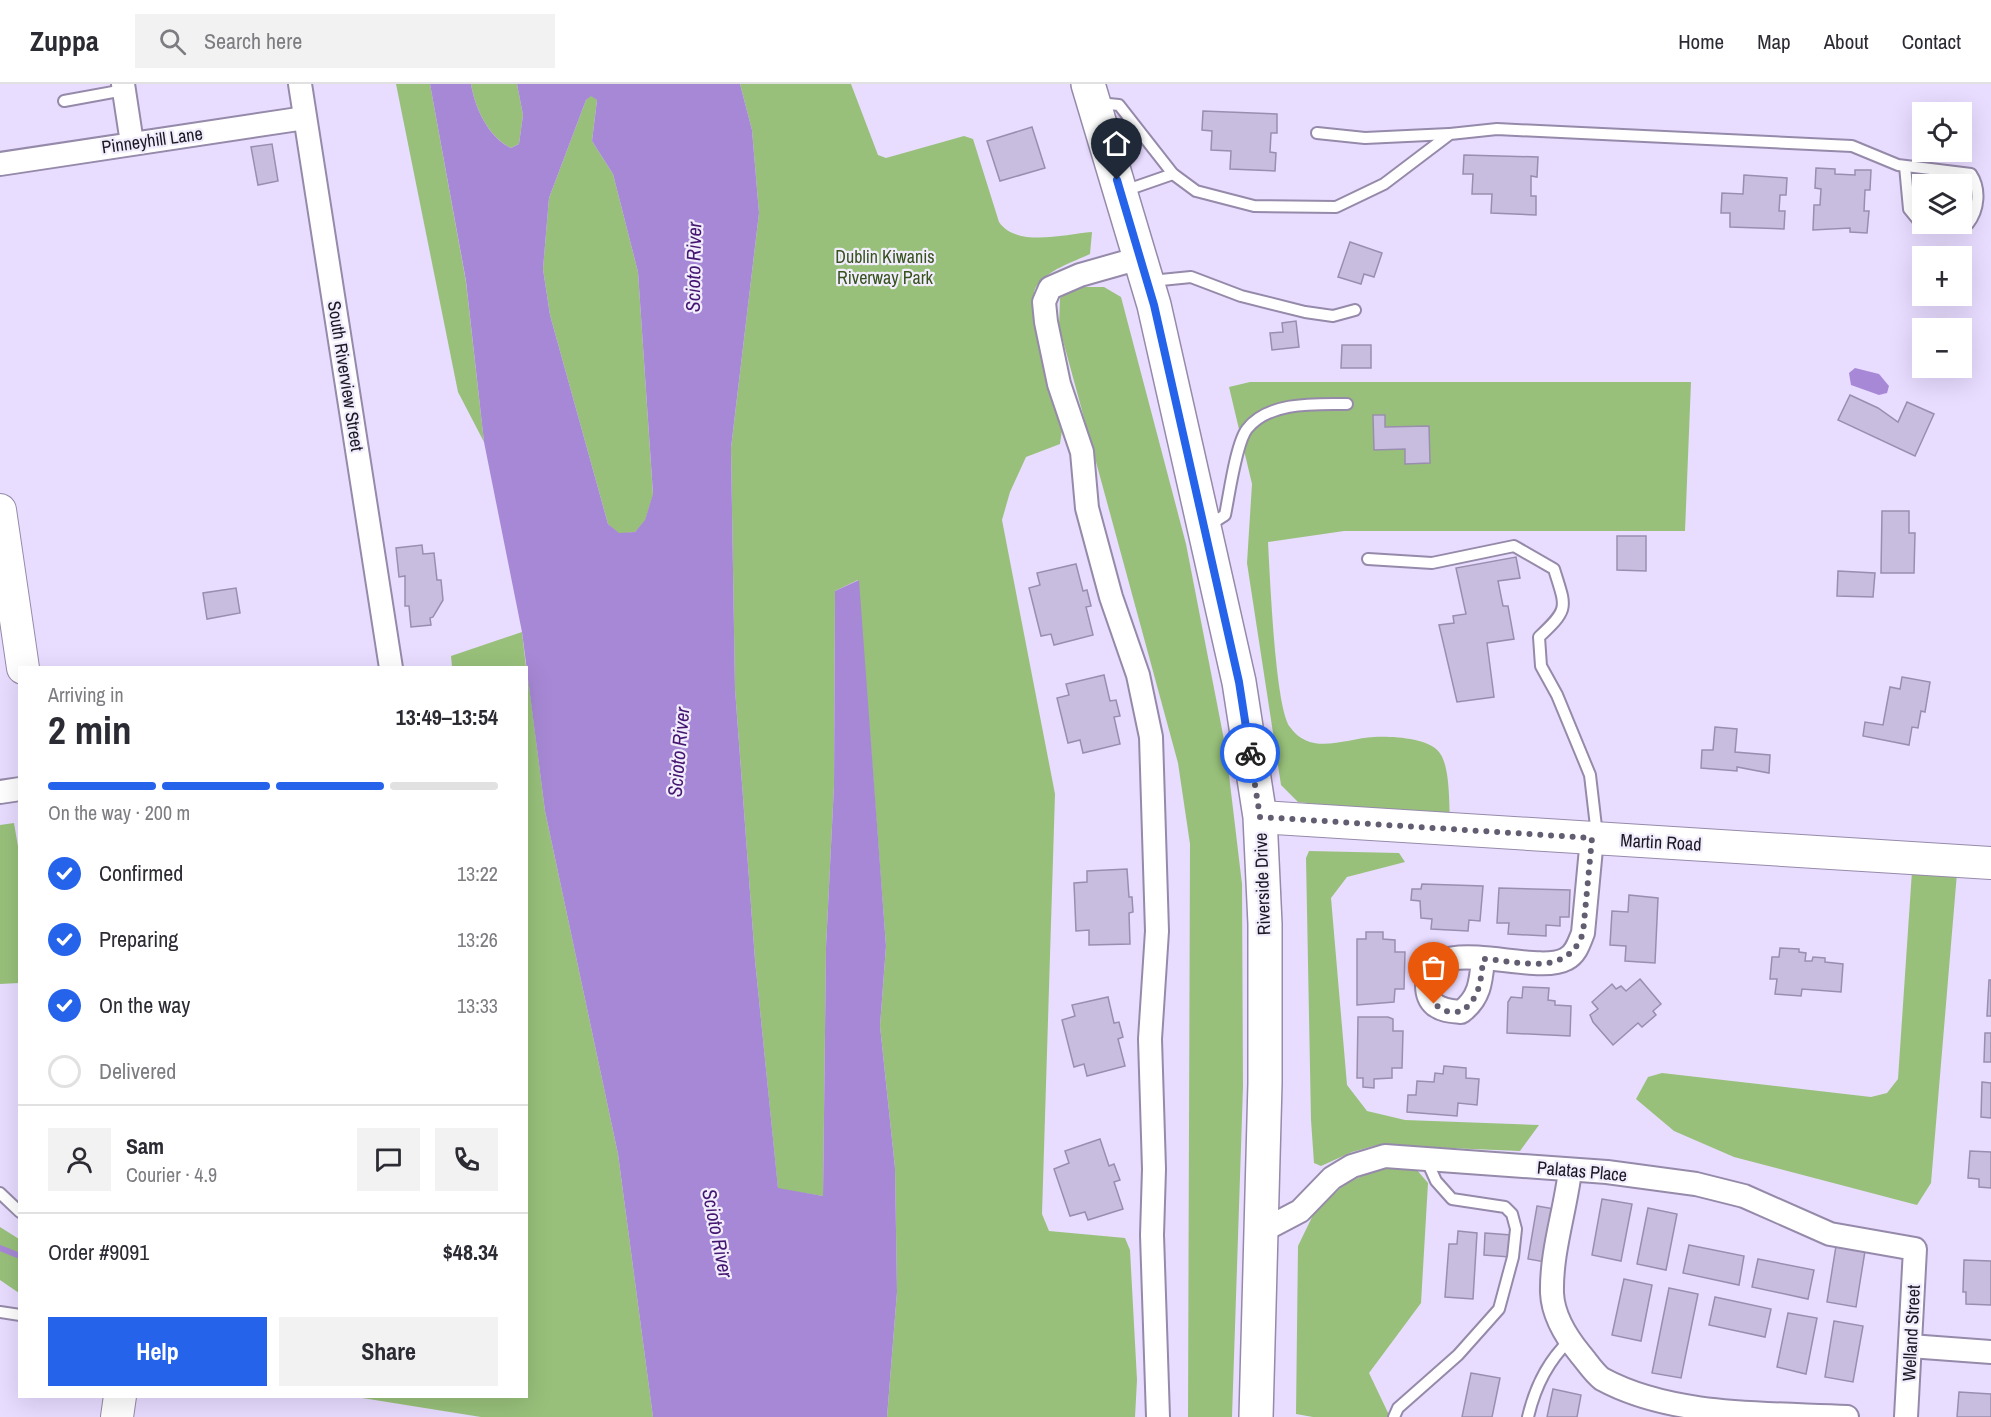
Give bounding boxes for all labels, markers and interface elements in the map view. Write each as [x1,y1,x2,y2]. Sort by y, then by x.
search box [135,14,555,68]
text: Zuppa [30,22,99,60]
icon: search [156,25,189,58]
text: Search here [204,26,302,56]
text: Home [1678,27,1724,56]
text: Map [1757,27,1791,56]
text: About [1824,27,1869,56]
text: Contact [1902,27,1961,56]
map controls [1912,102,1972,378]
button: locate [1912,102,1972,162]
pin [1091,118,1142,180]
street label: Pinneyhill Lane [100,121,204,159]
icon: home [1100,127,1133,160]
button: layers [1912,174,1972,234]
water label: Scioto River [679,221,707,312]
park label: Dublin Kiwanis Riverway Park [835,244,935,290]
button: + [1912,246,1972,306]
street label: South Riverview Street [322,299,370,453]
button: − [1912,318,1972,378]
text: Arriving in [48,681,124,708]
text: 13:49–13:54 [396,702,498,732]
text: 2 min [48,704,132,756]
water label: Scioto River [661,705,695,798]
courier [1220,723,1280,783]
icon: bike [1234,737,1267,770]
text: On the way · 200 m [48,799,190,826]
street label: Martin Road [1620,827,1702,857]
street label: Riverside Drive [1248,832,1276,936]
icon: check [48,857,81,890]
text: Confirmed [99,858,183,888]
text: 13:22 [457,860,498,887]
icon: check [48,923,81,956]
text: Preparing [99,924,178,954]
text: 13:26 [457,926,498,953]
pin [1408,942,1459,1004]
icon: bag [1417,951,1450,984]
icon: check [48,989,81,1022]
text: On the way [99,990,190,1020]
text: 13:33 [457,992,498,1019]
text: Delivered [99,1056,176,1086]
button: person [48,1128,111,1191]
button: chat [357,1128,420,1191]
button: phone [435,1128,498,1191]
text: Sam [126,1131,164,1161]
street label: Palatas Place [1536,1155,1628,1187]
text: Courier · 4.9 [126,1161,217,1188]
water label: Scioto River [696,1186,740,1280]
text: Order #9091 [48,1237,149,1267]
text: $48.34 [443,1237,498,1267]
street label: Welland Street [1896,1284,1926,1382]
button: Help [48,1317,267,1386]
button: Share [279,1317,498,1386]

